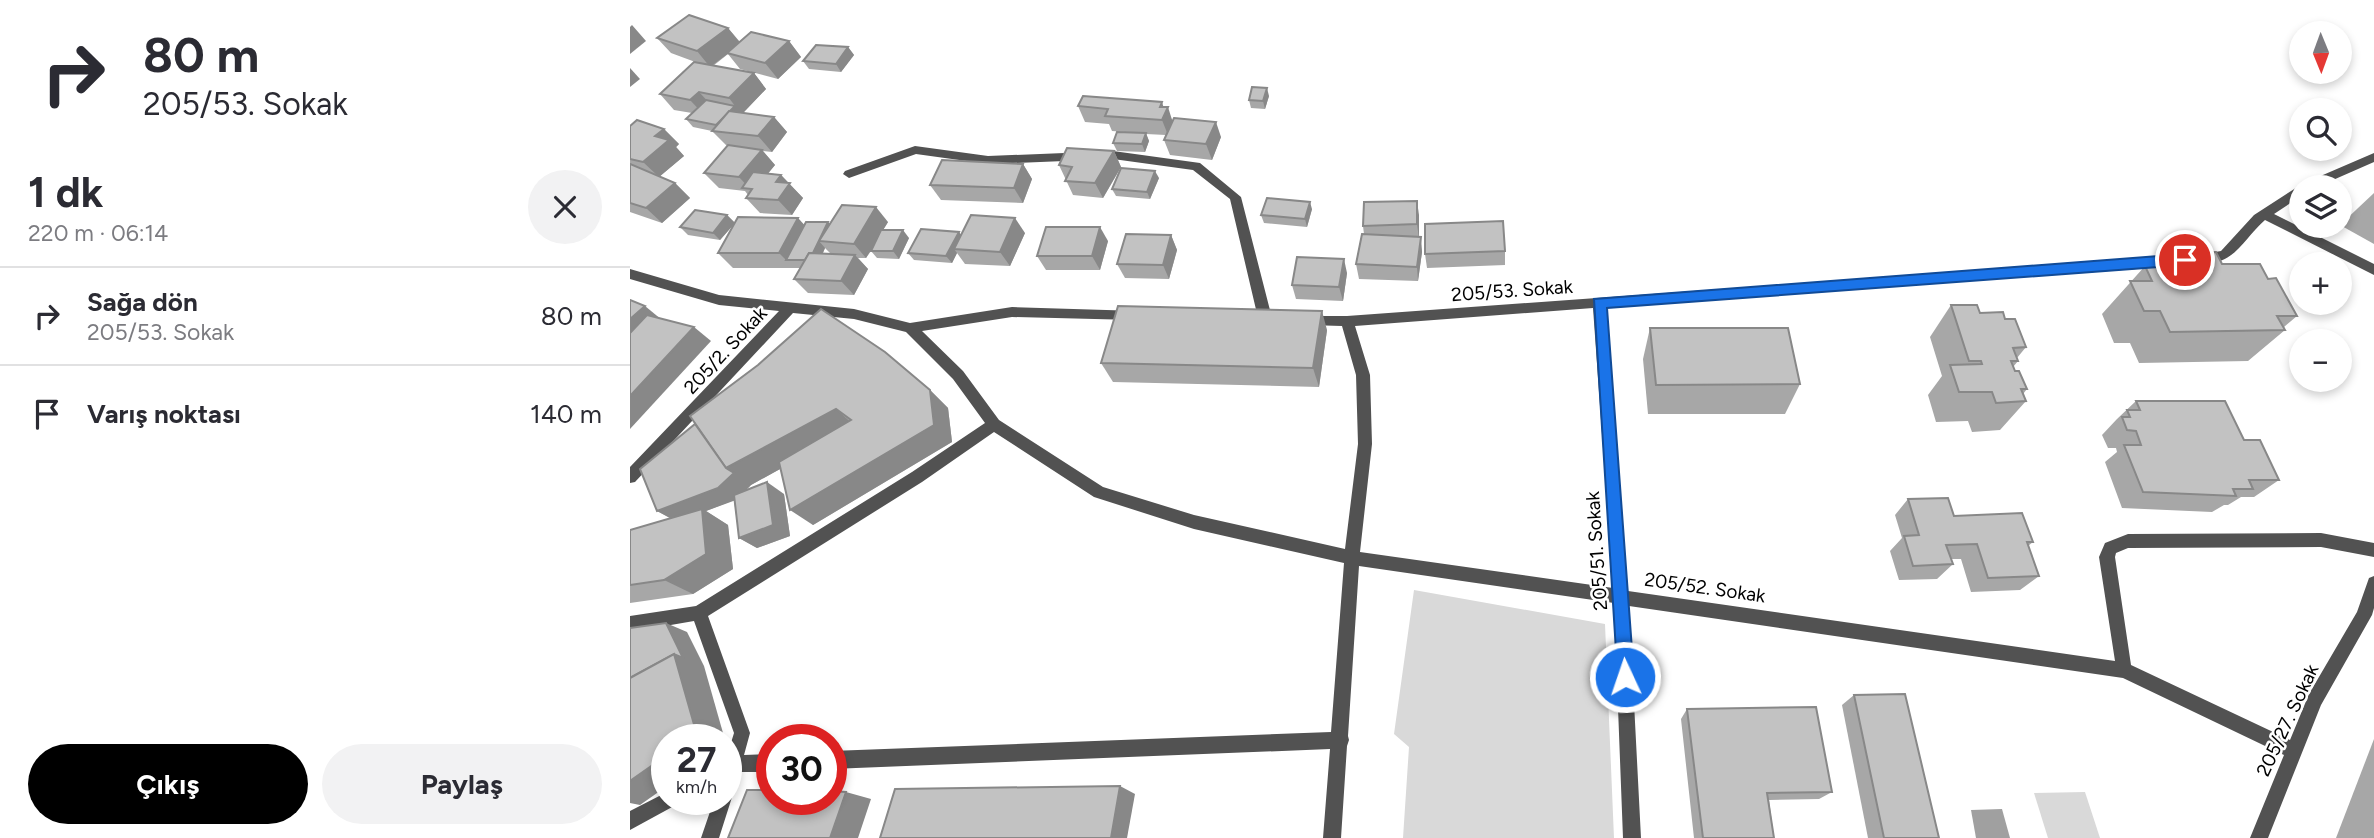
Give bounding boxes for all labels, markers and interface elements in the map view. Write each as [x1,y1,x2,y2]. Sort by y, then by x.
north arrow [2289,21,2352,84]
map controls [2289,21,2352,392]
text: 80 m [143,25,259,84]
icon: right [28,28,119,119]
text: 205/53. Sokak [143,85,348,123]
button: search [2289,98,2352,161]
text: 1 dk [28,167,103,218]
button: close [528,170,602,244]
button: layers [2289,175,2352,238]
text: 220 m · 06:14 [28,219,168,247]
pin [2155,230,2215,290]
icon: arrive [2166,241,2204,279]
button: + [2289,252,2352,315]
street label: 205/53. Sokak [1451,275,1574,306]
text: Sağa dön [87,286,198,318]
icon: right [28,297,66,335]
text: 80 m [541,300,602,332]
street label: 205/2. Sokak [679,301,772,399]
text: 205/53. Sokak [87,318,234,346]
button: − [2289,329,2352,392]
icon: arrive [28,395,66,433]
text: Varış noktası [87,398,241,430]
text: 140 m [530,398,602,430]
street label: 205/51. Sokak [1581,490,1612,611]
street label: 205/52. Sokak [1643,568,1768,607]
position arrow [1588,640,1662,714]
street label: 205/27. Sokak [2251,660,2324,780]
speed limit sign: 30 [756,724,847,815]
text: 27 [677,739,716,781]
button: Çıkış [28,744,308,824]
button: Paylaş [322,744,602,824]
text: km/h [676,776,717,798]

